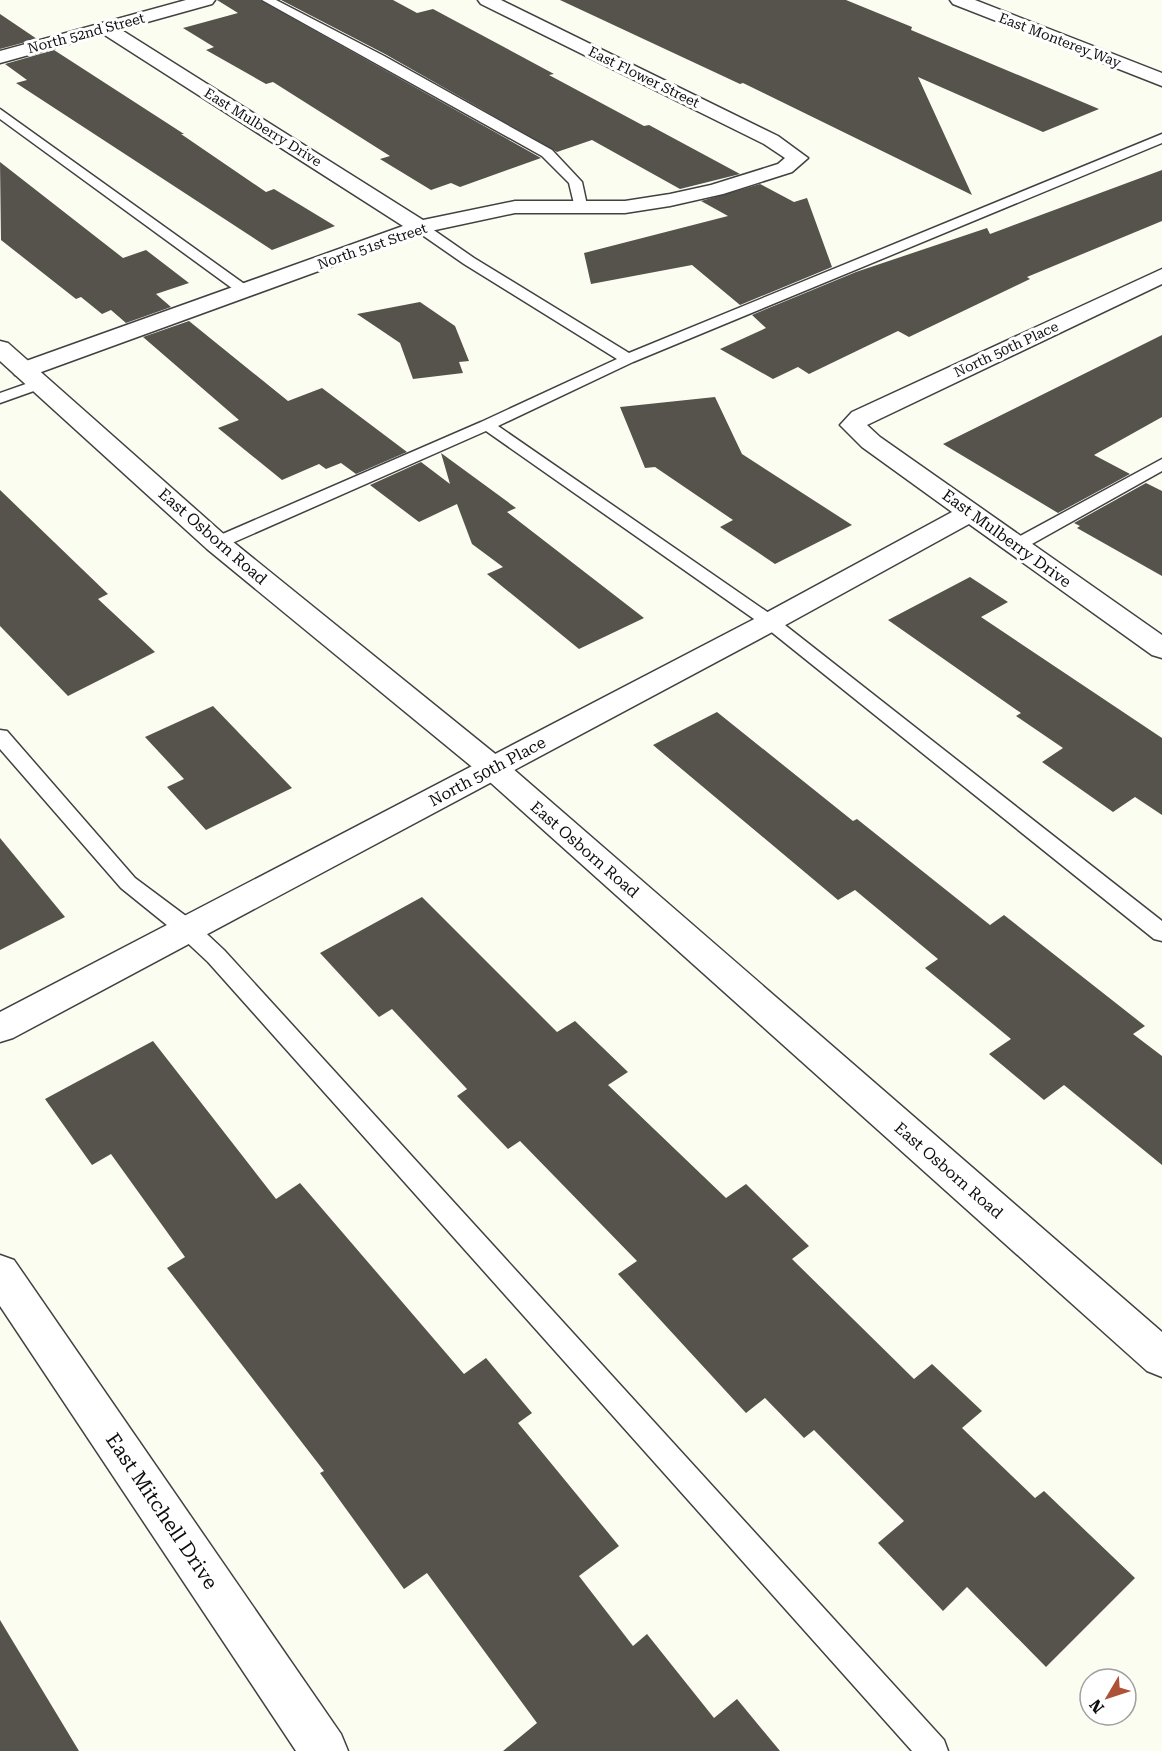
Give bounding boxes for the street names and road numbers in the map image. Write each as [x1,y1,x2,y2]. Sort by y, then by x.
street label: East Monterey Way [997,9,1124,71]
street label: North 52nd Street [26,10,146,56]
street label: East Flower Street [586,43,702,111]
street label: East Mulberry Drive [201,84,325,170]
street label: North 51st Street [315,220,429,272]
street label: North 50th Place [951,318,1061,380]
street label: East Osborn Road [155,484,271,589]
street label: East Mulberry Drive [939,485,1075,592]
street label: North 50th Place [426,733,549,810]
street label: East Osborn Road [527,797,643,902]
street label: East Osborn Road [891,1118,1007,1223]
street label: East Mitchell Drive [101,1428,223,1594]

